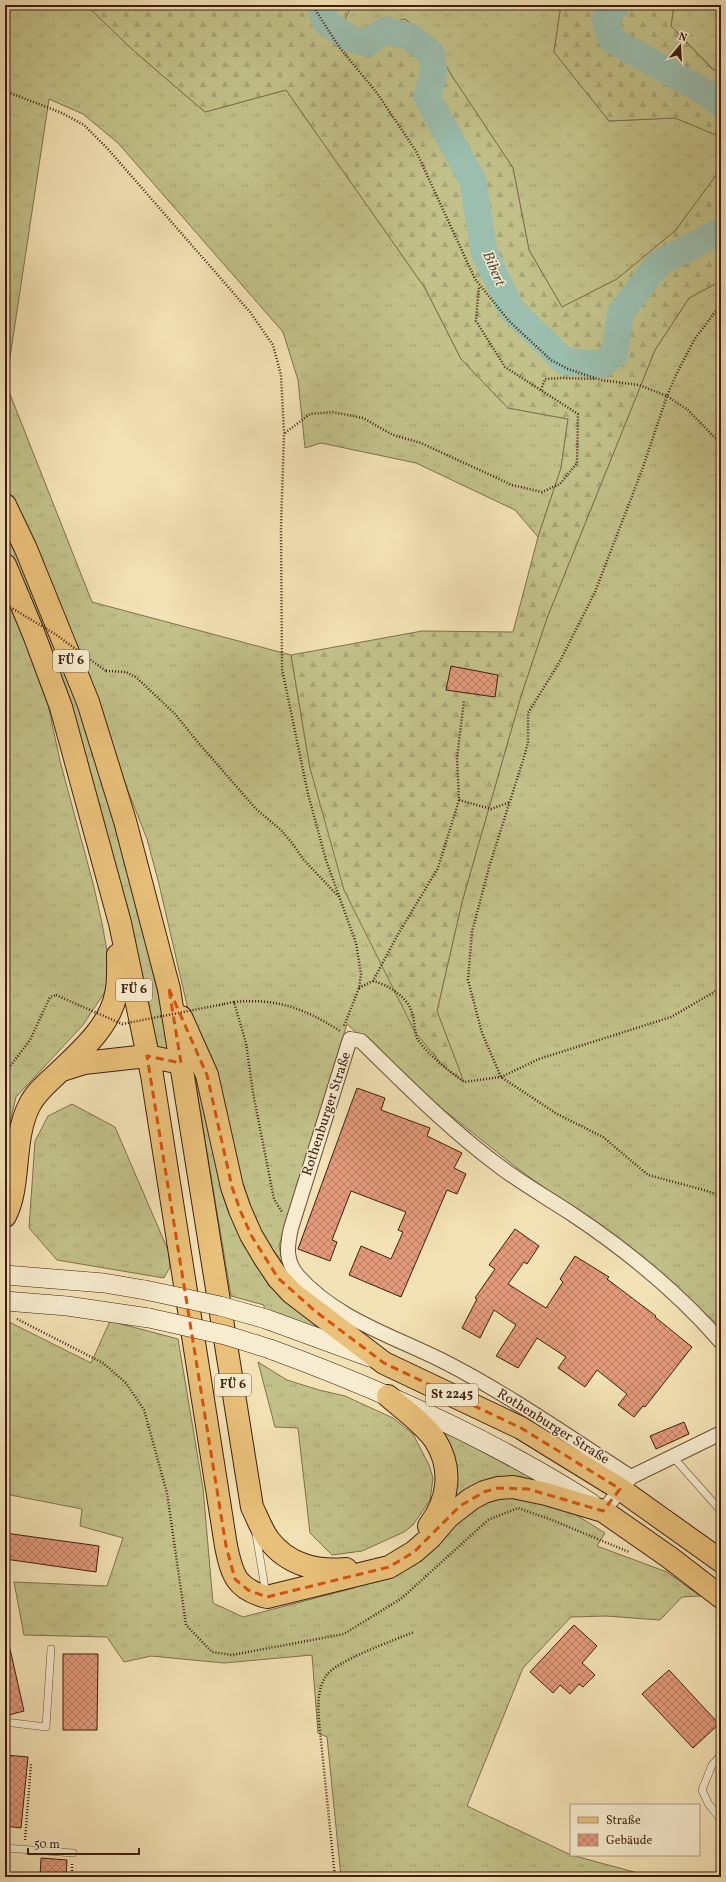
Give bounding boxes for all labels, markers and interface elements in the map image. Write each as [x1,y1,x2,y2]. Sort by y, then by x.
north arrow [660,26,700,66]
text: N [677,30,689,46]
water label: Bibert [476,248,510,291]
road number: FÜ 6 [53,650,89,672]
road number: FÜ 6 [116,979,152,1001]
street label: Rothenburger Straße [298,1049,356,1178]
road number: FÜ 6 [215,1374,251,1396]
road number: St 2245 [426,1384,478,1406]
street label: Rothenburger Straße [493,1385,613,1470]
legend [570,1804,700,1856]
text: Straße [606,1813,641,1829]
scale bar [28,1830,139,1856]
text: Gebäude [606,1833,653,1849]
text: 50 m [34,1837,60,1853]

